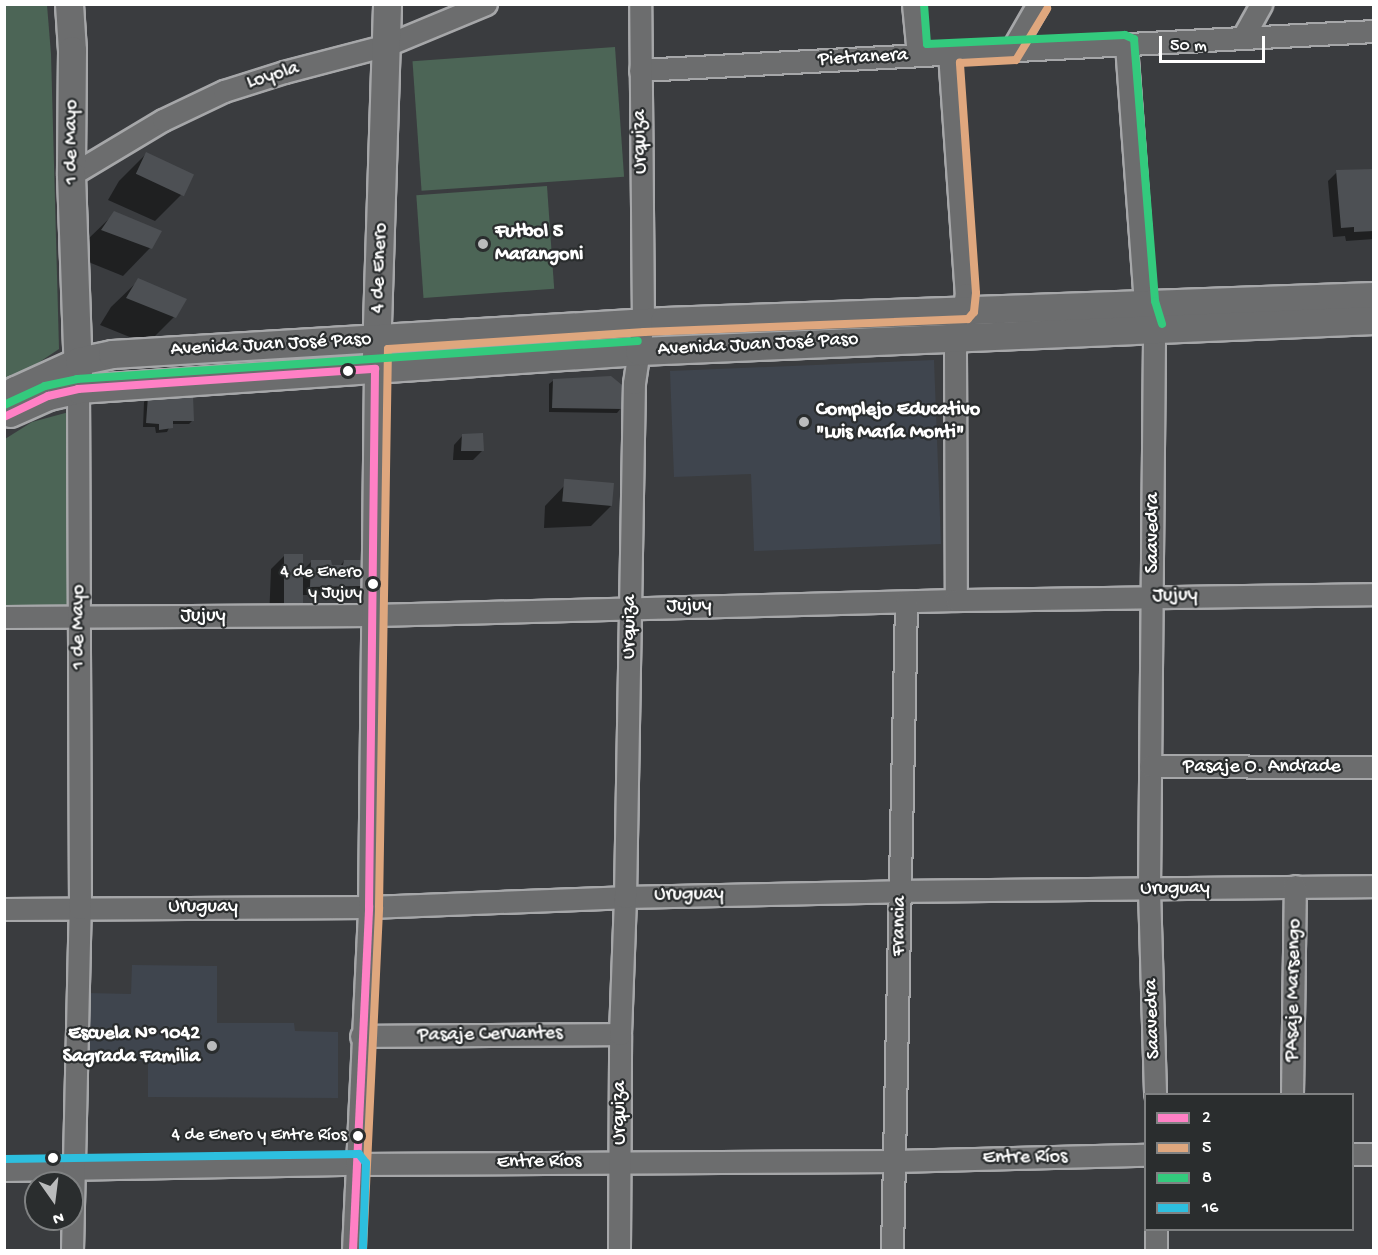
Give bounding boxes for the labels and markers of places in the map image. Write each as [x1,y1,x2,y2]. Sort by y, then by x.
place label: Futbol 5 Marangoni [495,220,583,267]
marker: Futbol 5 Marangoni [476,237,490,251]
unlabelled marker [342,365,354,377]
place label: Complejo Educativo "Luis María Monti" [816,398,980,445]
marker: Complejo Educativo "Luis María Monti" [797,415,811,429]
place label: 4 de Enero y Jujuy [280,563,362,606]
marker: 4 de Enero y Jujuy [367,578,379,590]
place label: Escuela Nº 1042 Sagrada Familia [63,1022,200,1069]
marker: Escuela Nº 1042 Sagrada Familia [205,1039,219,1053]
place label: 4 de Enero y Entre Ríos [172,1125,347,1147]
marker: 4 de Enero y Entre Ríos [352,1130,364,1142]
unlabelled marker [47,1152,59,1164]

